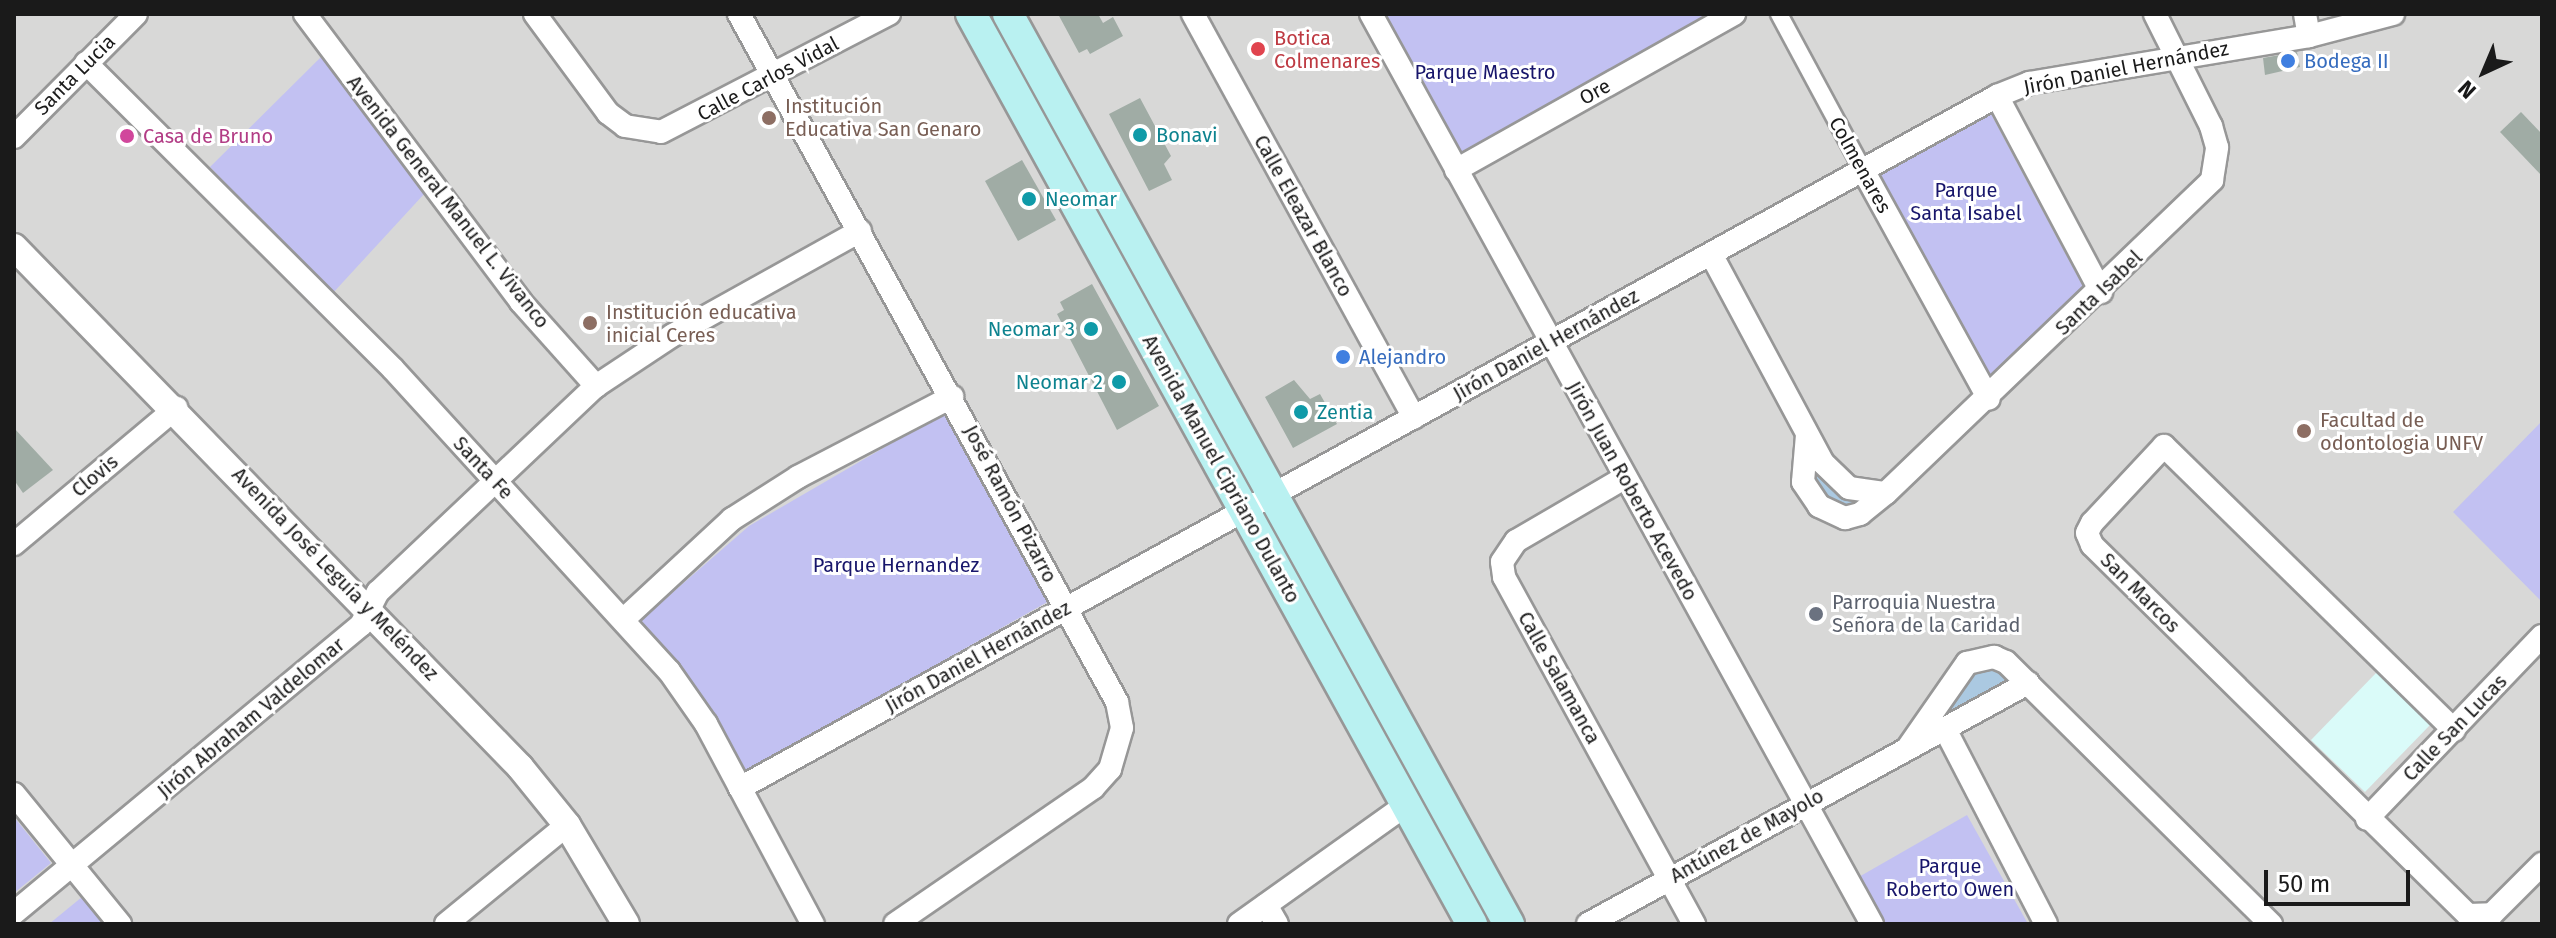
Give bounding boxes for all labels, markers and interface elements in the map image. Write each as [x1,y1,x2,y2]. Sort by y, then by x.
place label: Botica Colmenares [1274,26,1380,73]
street label: Santa Lucia [30,30,120,120]
street label: Calle Carlos Vidal [693,32,843,126]
north arrow [2444,32,2524,112]
street label: Jirón Daniel Hernández [2021,36,2231,100]
marker: Botica Colmenares [1249,40,1267,58]
place label: Bodega II [2304,49,2389,73]
marker: Bodega II [2279,52,2297,70]
park label: Parque Maestro [1414,60,1556,84]
street label: Avenida General Manuel L. Vivanco [342,71,554,333]
street label: Ore [1575,74,1615,110]
text: N [2452,75,2482,104]
place label: Institución Educativa San Genaro [785,94,981,141]
marker: Institución Educativa San Genaro [760,109,778,127]
street label: Colmenares [1824,113,1896,217]
place label: Bonavi [1156,123,1218,147]
place label: Casa de Bruno [143,124,273,148]
marker: Bonavi [1131,126,1149,144]
marker: Casa de Bruno [118,127,136,145]
street label: Calle Eleazar Blanco [1249,131,1357,301]
park label: Parque Santa Isabel [1910,179,2022,226]
place label: Neomar [1045,187,1117,211]
marker: Neomar [1020,190,1038,208]
street label: Santa Isabel [2051,246,2147,340]
street label: Jirón Daniel Hernández [1449,284,1643,406]
place label: Institución educativa inicial Ceres [606,300,797,347]
marker: Institución educativa inicial Ceres [581,314,599,332]
place label: Neomar 3 [988,317,1075,341]
marker: Neomar 3 [1082,320,1100,338]
street label: Avenida Manuel Cipriano Dulanto [1137,331,1305,607]
place label: Alejandro [1359,345,1446,369]
marker: Alejandro [1334,348,1352,366]
place label: Neomar 2 [1016,370,1103,394]
marker: Neomar 2 [1110,373,1128,391]
street label: Jirón Juan Roberto Acevedo [1562,377,1702,605]
place label: Zentia [1317,400,1373,424]
marker: Zentia [1292,403,1310,421]
place label: Facultad de odontologia UNFV [2320,408,2483,455]
street label: José Ramón Pizarro [958,421,1062,587]
marker: Facultad de odontologia UNFV [2295,422,2313,440]
street label: Santa Fe [448,432,518,504]
street label: Clovis [67,450,123,502]
street label: Avenida José Leguía y Meléndez [227,463,443,685]
street label: San Marcos [2095,548,2185,638]
park label: Parque Hernandez [813,553,979,577]
place label: Parroquia Nuestra Señora de la Caridad [1832,590,2021,637]
street label: Jirón Daniel Hernández [881,596,1075,718]
marker: Parroquia Nuestra Señora de la Caridad [1807,605,1825,623]
street label: Calle Salamanca [1513,608,1605,748]
street label: Jirón Abraham Valdelomar [153,633,349,803]
street label: Calle San Lucas [2398,670,2512,786]
street label: Antúnez de Mayolo [1666,784,1828,888]
park label: Parque Roberto Owen [1886,854,2014,901]
scale bar [2268,854,2414,904]
text: 50 m [2278,870,2330,898]

